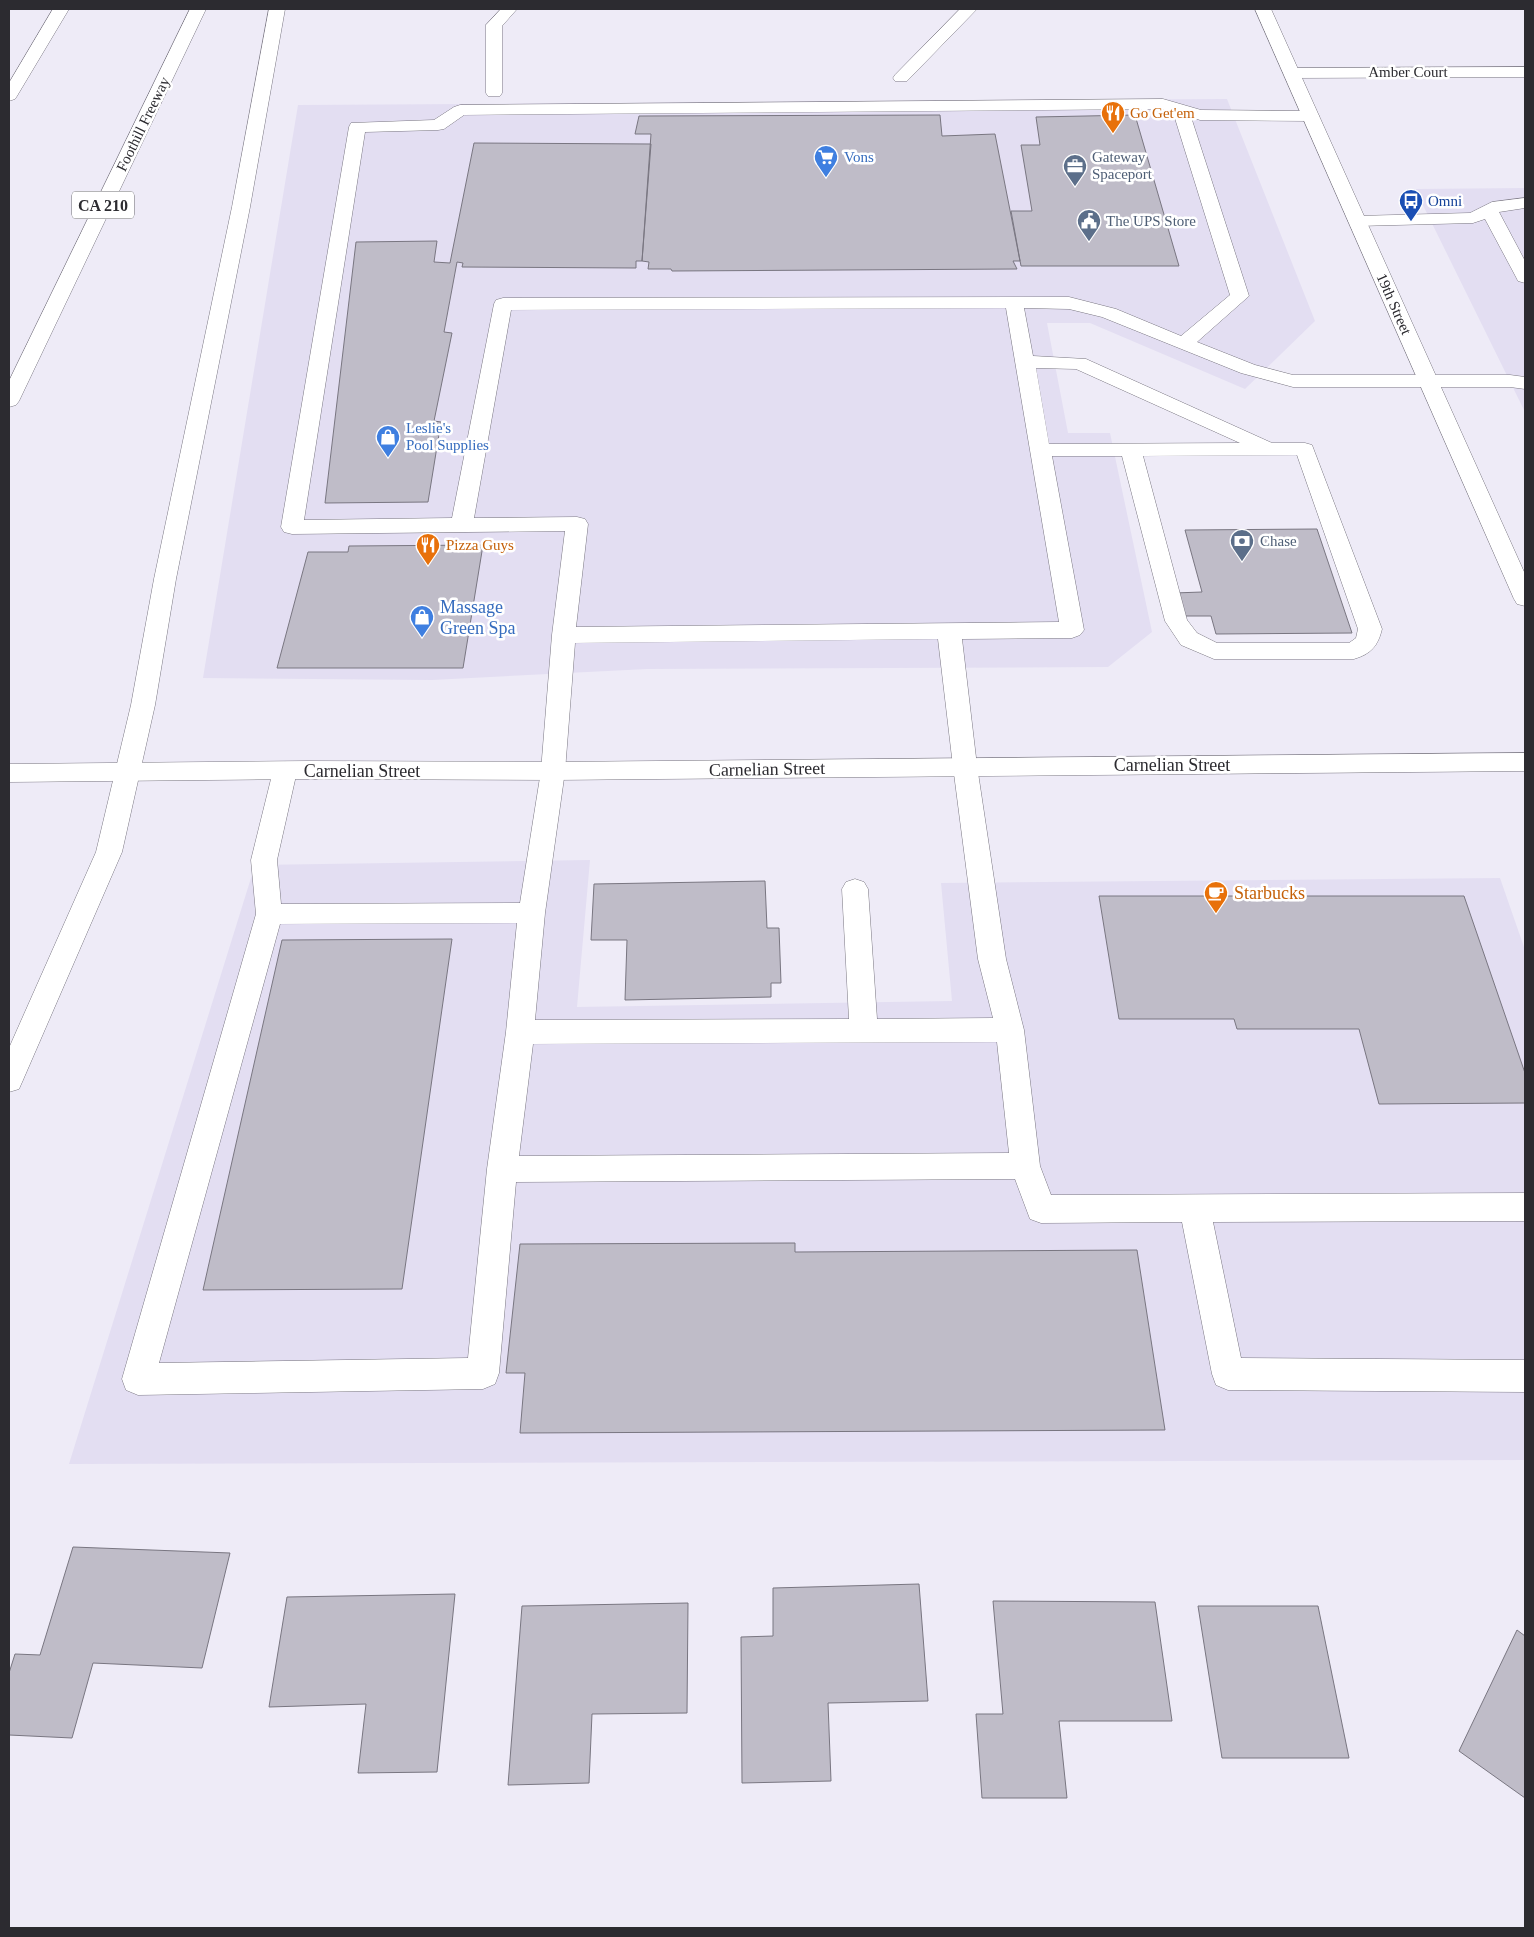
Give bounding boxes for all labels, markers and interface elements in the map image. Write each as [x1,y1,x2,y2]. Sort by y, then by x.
street label: Amber Court [1368,64,1449,80]
street label: Foothill Freeway [113,74,173,174]
restaurant icon: Go Get'em [1100,100,1126,134]
place label: Go Get'em [1130,105,1195,121]
supermarket icon: Vons [813,144,839,178]
place label: Vons [844,149,874,165]
place label: Gateway Spaceport [1092,149,1153,182]
office icon: Gateway Spaceport [1062,153,1088,187]
bus stop icon: Omni [1398,188,1424,222]
road number: CA 210 [72,192,134,218]
place label: Omni [1428,193,1462,209]
public building icon: The UPS Store [1076,208,1102,242]
place label: The UPS Store [1106,213,1196,229]
street label: 19th Street [1373,271,1415,338]
place label: Leslie's Pool Supplies [406,420,489,453]
shop icon: Leslie's Pool Supplies [375,424,401,458]
bank icon: Chase [1229,528,1255,562]
restaurant icon: Pizza Guys [415,532,441,566]
place label: Chase [1260,533,1297,549]
place label: Pizza Guys [446,537,514,553]
place label: Massage Green Spa [440,597,515,638]
shop icon: Massage Green Spa [409,604,435,638]
street label: Carnelian Street [1114,755,1230,775]
street label: Carnelian Street [709,758,825,780]
street label: Carnelian Street [304,761,420,781]
cafe icon: Starbucks [1203,880,1229,914]
place label: Starbucks [1234,883,1305,903]

